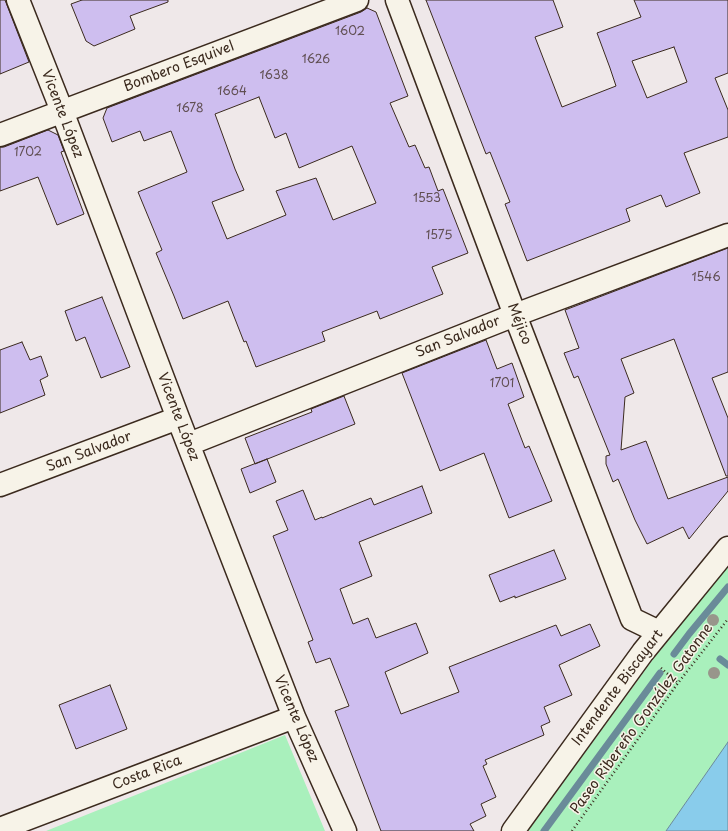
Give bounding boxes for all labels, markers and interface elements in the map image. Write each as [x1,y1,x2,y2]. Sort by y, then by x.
house number: 1602 [335,25,365,39]
street label: Bombero Esquivel [121,38,237,96]
house number: 1626 [302,53,330,67]
street label: Vicente López [38,68,86,160]
house number: 1638 [259,69,289,83]
house number: 1664 [217,85,247,99]
house number: 1678 [176,102,204,116]
house number: 1702 [14,146,42,160]
house number: 1553 [413,192,441,206]
house number: 1575 [426,229,452,243]
house number: 1546 [691,271,721,285]
street label: Méjico [503,301,535,347]
street label: San Salvador [413,312,503,362]
street label: Vicente López [154,371,202,463]
house number: 1701 [490,377,514,391]
street label: San Salvador [44,428,134,476]
street label: Paseo Ribereño González Gatonne [567,620,717,818]
street label: Intendente Biscayart [569,627,667,749]
street label: Vicente López [270,673,322,765]
street label: Costa Rica [110,752,184,794]

